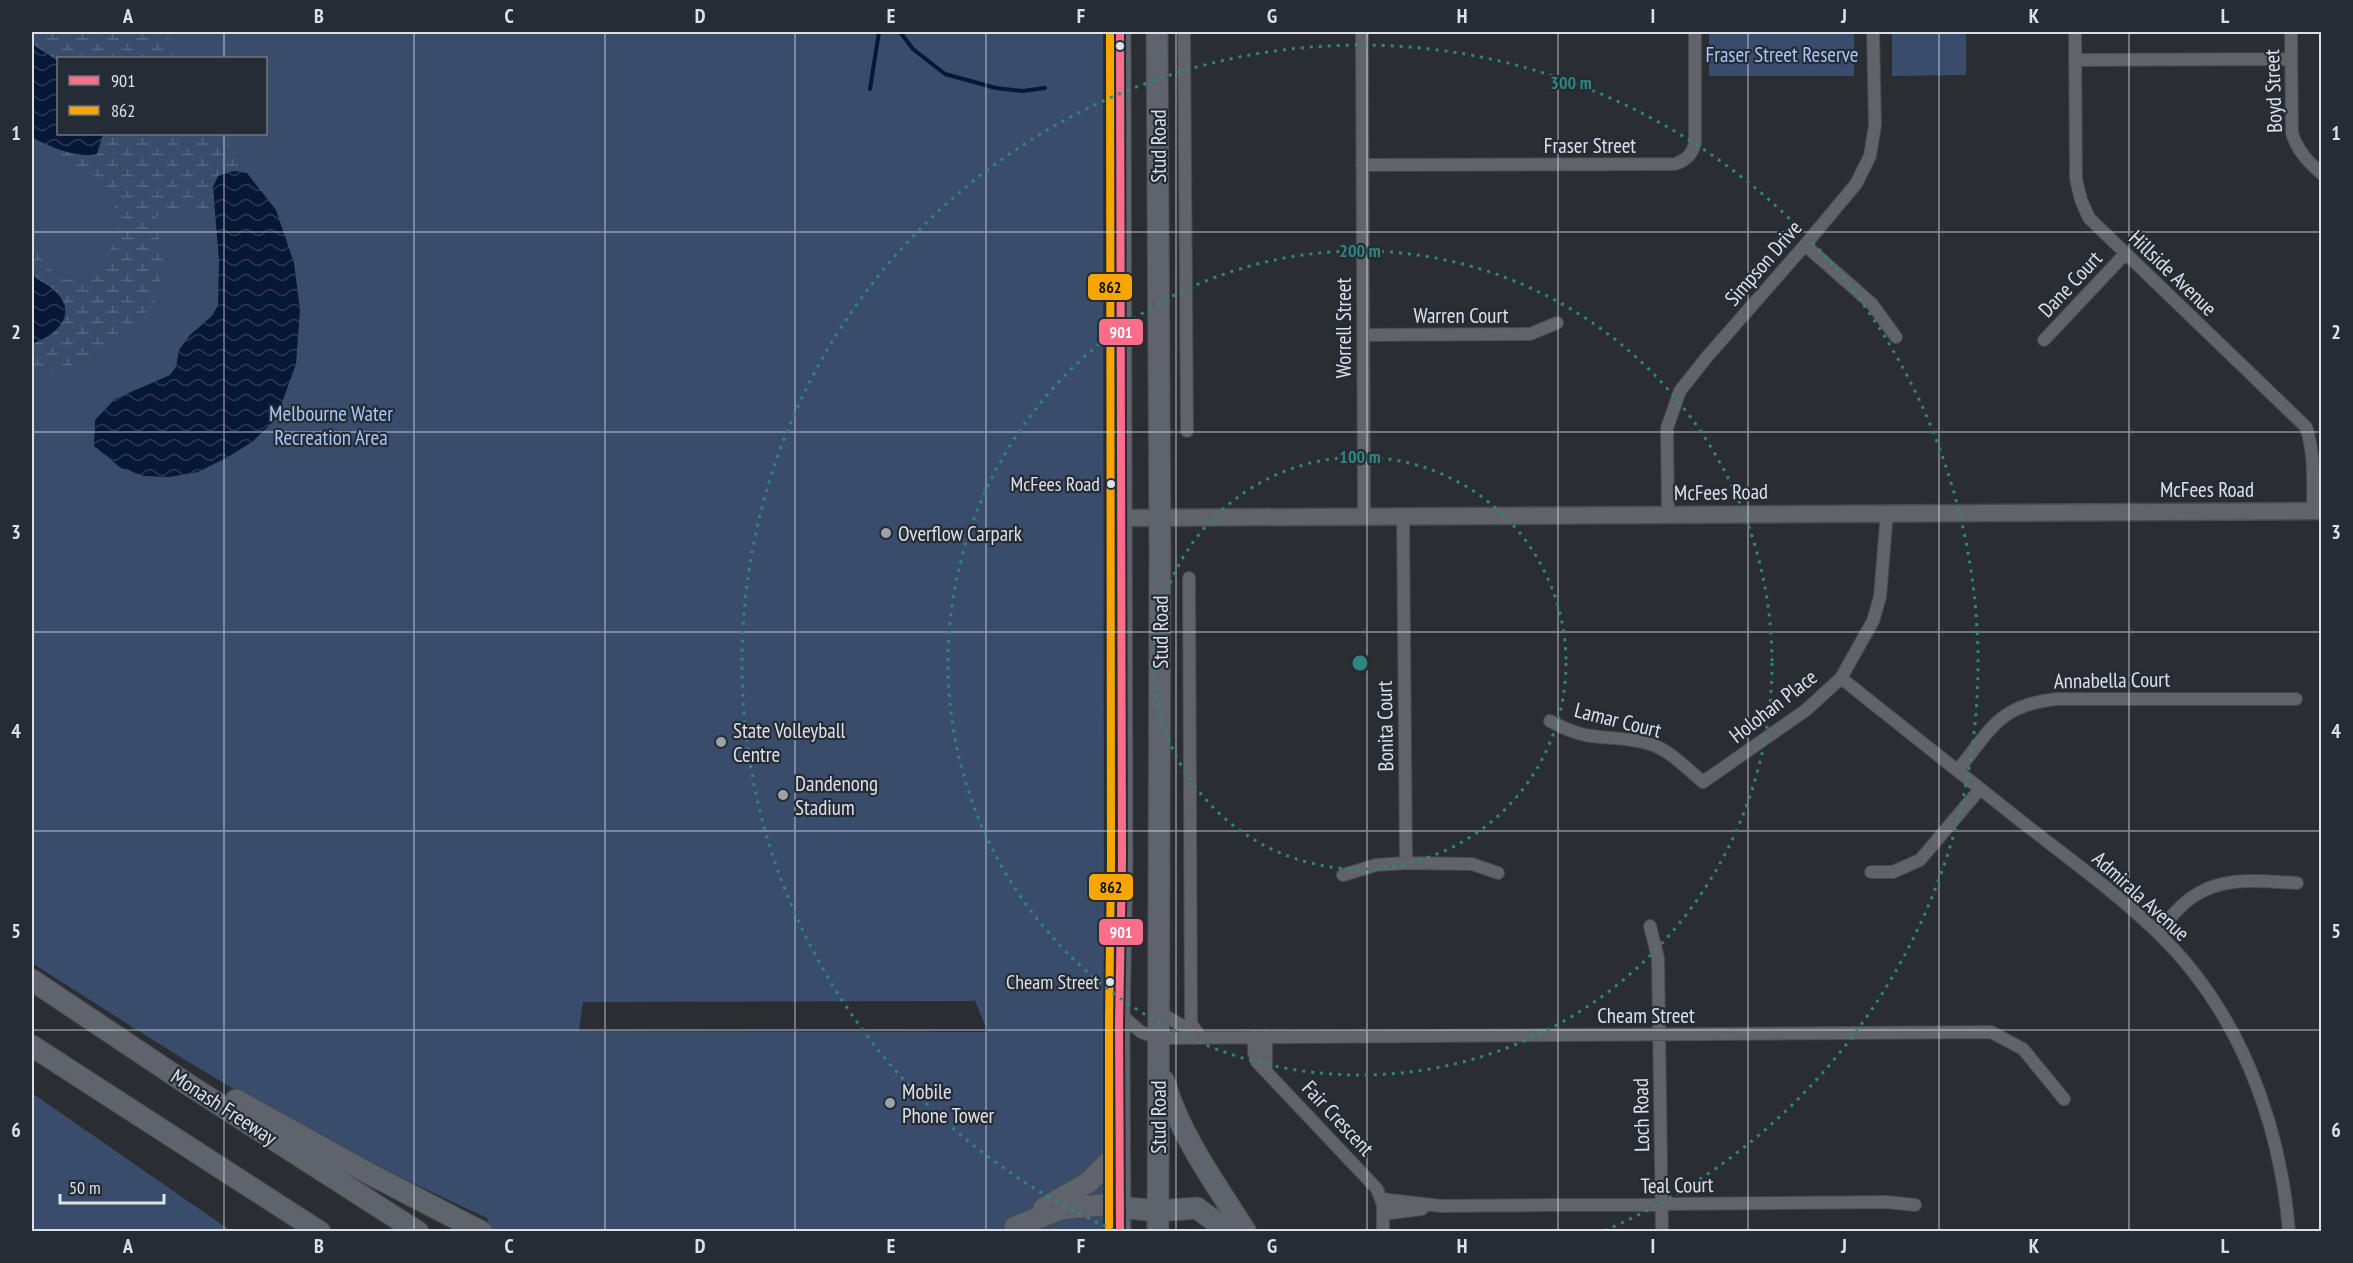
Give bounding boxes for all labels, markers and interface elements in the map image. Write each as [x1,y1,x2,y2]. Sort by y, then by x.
text: A [122,3,134,29]
text: B [314,3,324,29]
text: C [504,3,514,29]
text: D [695,3,706,29]
text: E [887,3,895,29]
text: F [1077,3,1085,29]
text: G [1267,3,1277,29]
text: H [1457,3,1467,29]
text: I [1651,3,1655,29]
text: J [1840,3,1847,29]
text: K [2029,3,2040,29]
text: L [2221,3,2230,29]
unlabelled marker [1114,40,1126,52]
park label: Fraser Street Reserve [1705,41,1859,68]
street label: Boyd Street [2258,49,2288,133]
legend [57,57,267,135]
text: 901 [111,69,135,92]
text: 300 m [1550,71,1592,94]
text: 862 [111,99,135,122]
street label: Stud Road [1145,109,1172,183]
text: 1 [11,120,21,146]
text: 1 [2331,120,2341,146]
street label: Fraser Street [1544,132,1636,159]
street label: Simpson Drive [1719,215,1807,311]
street label: Hillside Avenue [2123,224,2223,322]
text: 200 m [1339,239,1381,262]
street label: Dane Court [2032,245,2108,323]
line badge: 862 [1087,273,1133,301]
text: 862 [1099,277,1121,297]
street label: Worrell Street [1330,278,1357,378]
street label: Warren Court [1414,302,1509,329]
line badge: 901 [1098,318,1144,346]
text: 2 [11,319,21,345]
text: 2 [2331,319,2341,345]
text: 901 [1110,322,1132,342]
park label: Melbourne Water Recreation Area [269,400,393,451]
text: 100 m [1339,445,1381,468]
place label: McFees Road [1010,471,1100,497]
street label: McFees Road [2160,476,2254,503]
marker: McFees Road [1105,478,1117,490]
street label: McFees Road [1674,478,1768,506]
text: 3 [11,519,21,545]
text: 3 [2331,519,2341,545]
place label: Overflow Carpark [898,520,1022,547]
marker: Overflow Carpark [879,526,893,540]
street label: Stud Road [1147,595,1174,669]
centre of rings [1350,653,1370,673]
street label: Holohan Place [1724,663,1822,749]
street label: Annabella Court [2054,665,2171,695]
street label: Bonita Court [1371,680,1399,772]
street label: Lamar Court [1572,696,1664,744]
place label: State Volleyball Centre [733,717,846,768]
text: 4 [11,718,21,744]
text: 4 [2331,718,2341,744]
marker: State Volleyball Centre [714,735,728,749]
place label: Dandenong Stadium [795,770,878,821]
marker: Dandenong Stadium [776,788,790,802]
street label: Admirala Avenue [2087,845,2195,947]
line badge: 862 [1088,873,1134,901]
text: 862 [1100,877,1122,897]
text: 5 [11,918,21,944]
line badge: 901 [1098,918,1144,946]
text: 5 [2331,918,2341,944]
text: 901 [1110,922,1132,942]
place label: Cheam Street [1006,969,1099,995]
marker: Cheam Street [1104,976,1116,988]
street label: Cheam Street [1597,1002,1695,1029]
street label: Monash Freeway [166,1063,282,1151]
street label: Fair Crescent [1296,1075,1380,1162]
place label: Mobile Phone Tower [902,1078,995,1129]
street label: Loch Road [1627,1078,1655,1152]
street label: Stud Road [1145,1080,1172,1154]
marker: Mobile Phone Tower [883,1096,897,1110]
text: 6 [11,1117,21,1143]
text: 6 [2331,1117,2341,1143]
scale bar [60,1167,164,1205]
street label: Teal Court [1640,1171,1714,1199]
text: 50 m [69,1176,101,1199]
text: A [122,1233,134,1259]
text: B [314,1233,324,1259]
text: C [504,1233,514,1259]
text: D [695,1233,706,1259]
text: E [887,1233,895,1259]
text: F [1077,1233,1085,1259]
text: G [1267,1233,1277,1259]
text: H [1457,1233,1467,1259]
text: I [1651,1233,1655,1259]
text: J [1840,1233,1847,1259]
text: K [2029,1233,2040,1259]
text: L [2221,1233,2230,1259]

